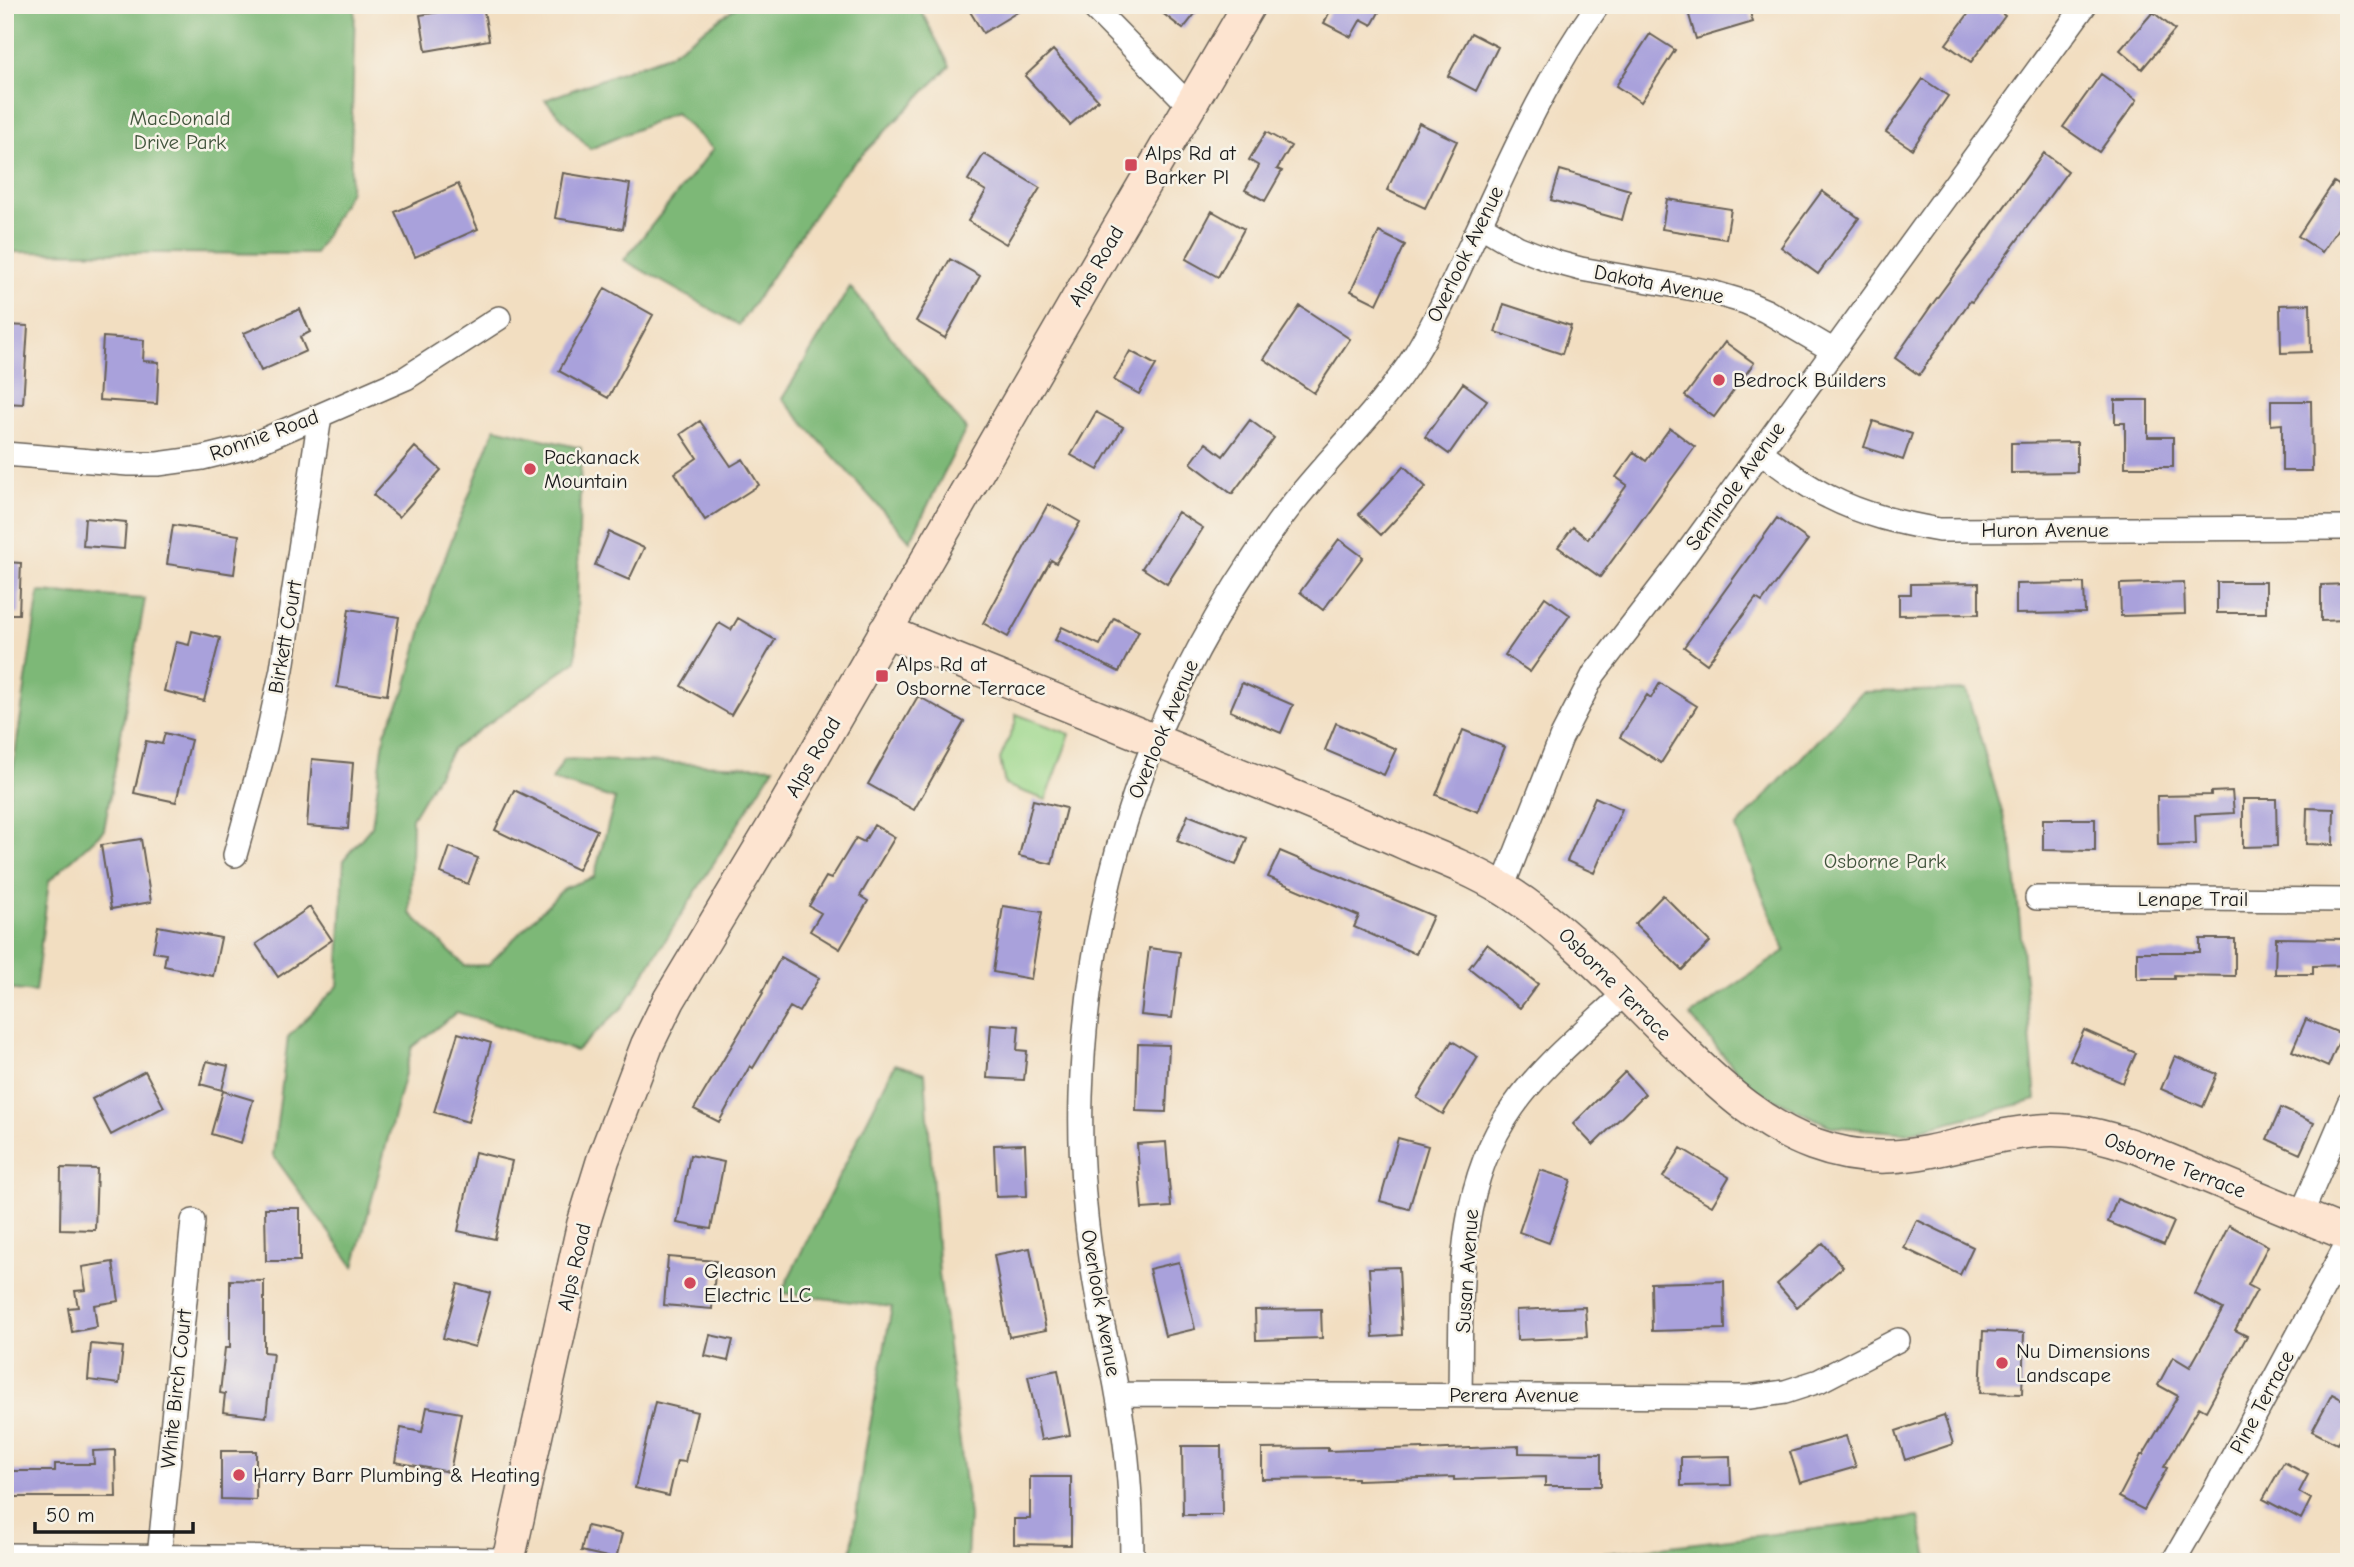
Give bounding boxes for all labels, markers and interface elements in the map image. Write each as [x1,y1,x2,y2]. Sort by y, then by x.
park label: MacDonald Drive Park [129,106,231,154]
place label: Alps Rd at Barker Pl [1145,141,1237,189]
marker: Alps Rd at Barker Pl [1123,157,1139,173]
street label: Overlook Avenue [1422,182,1508,326]
street label: Alps Road [1063,222,1129,310]
street label: Dakota Avenue [1592,260,1726,308]
place label: Bedrock Builders [1733,368,1886,392]
marker: Bedrock Builders [1711,372,1727,388]
street label: Ronnie Road [206,404,322,466]
street label: Seminole Avenue [1680,417,1790,555]
place label: Packanack Mountain [544,445,639,493]
marker: Packanack Mountain [522,461,538,477]
street label: Huron Avenue [1981,518,2109,542]
street label: Birkett Court [263,578,307,695]
place label: Alps Rd at Osborne Terrace [896,652,1046,700]
street label: Overlook Avenue [1123,656,1203,802]
marker: Alps Rd at Osborne Terrace [874,668,890,684]
street label: Alps Road [780,713,846,801]
park label: Osborne Park [1824,849,1946,873]
street label: Lenape Trail [2138,887,2248,911]
street label: Osborne Terrace [1554,923,1676,1045]
street label: Osborne Terrace [2101,1127,2249,1203]
street label: Susan Avenue [1451,1208,1483,1334]
street label: Alps Road [552,1221,596,1313]
street label: Overlook Avenue [1076,1228,1126,1378]
place label: Gleason Electric LLC [704,1259,811,1307]
marker: Gleason Electric LLC [682,1275,698,1291]
street label: White Birch Court [156,1307,196,1470]
place label: Nu Dimensions Landscape [2016,1339,2150,1387]
street label: Pine Terrace [2225,1346,2299,1458]
marker: Nu Dimensions Landscape [1994,1355,2010,1371]
street label: Perera Avenue [1449,1383,1579,1407]
place label: Harry Barr Plumbing & Heating [253,1463,540,1487]
marker: Harry Barr Plumbing & Heating [231,1467,247,1483]
scale bar [35,1490,192,1534]
text: 50 m [46,1503,95,1527]

